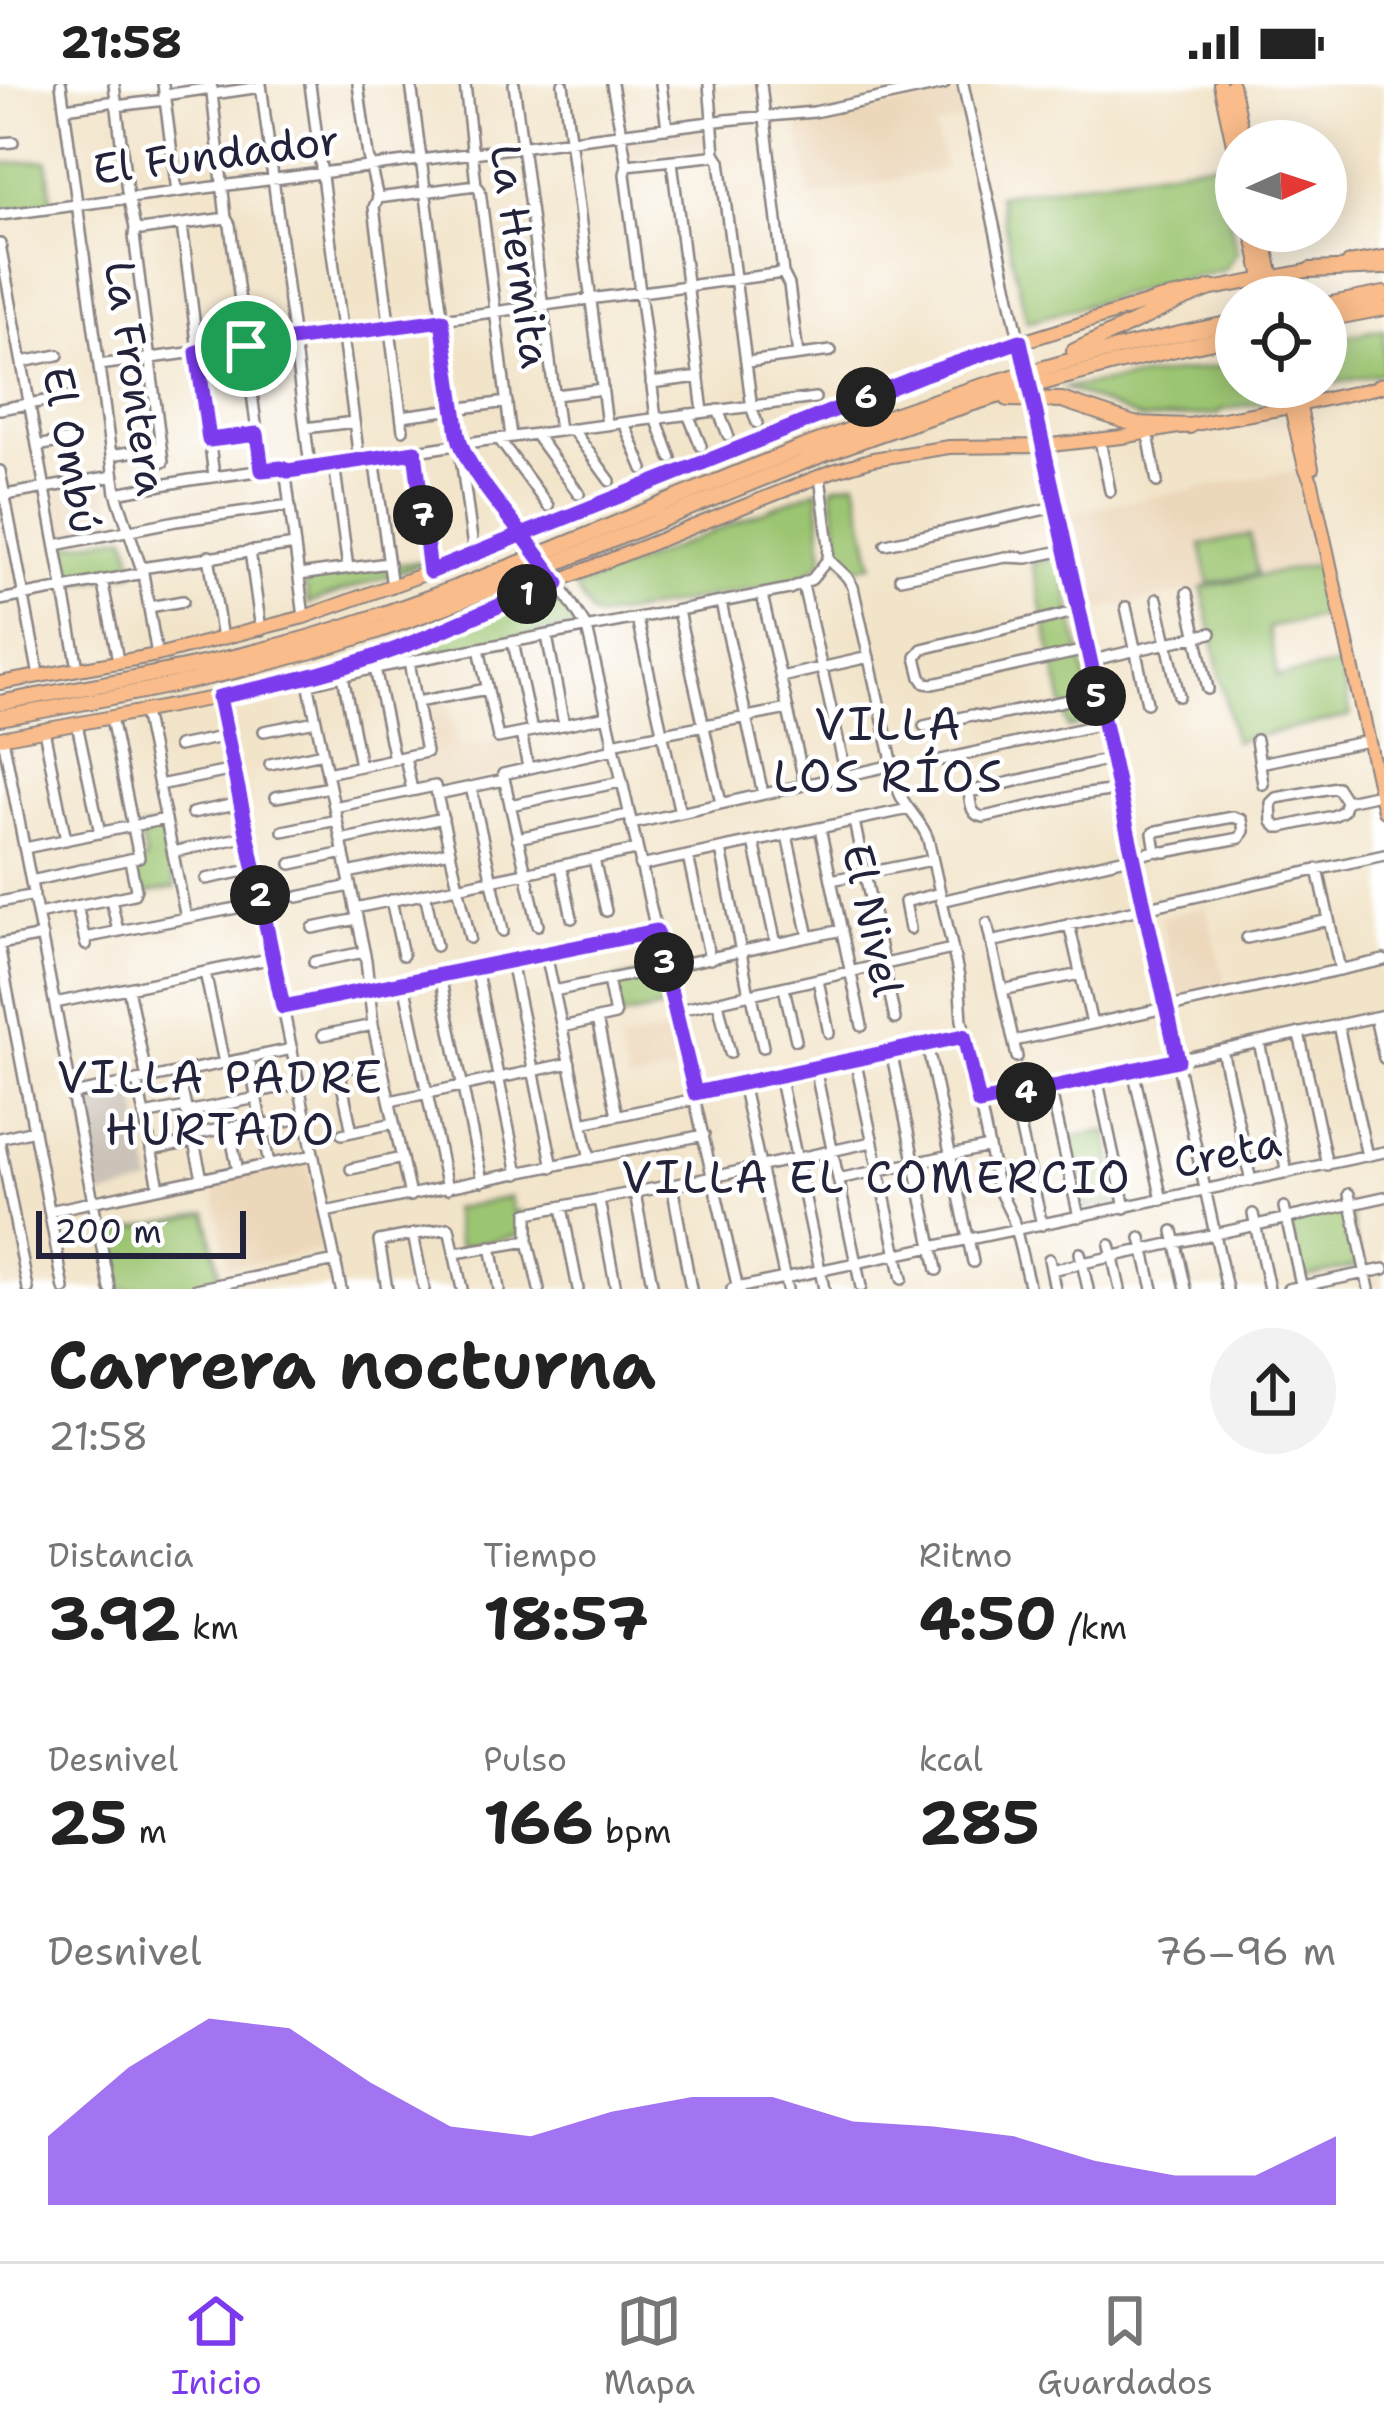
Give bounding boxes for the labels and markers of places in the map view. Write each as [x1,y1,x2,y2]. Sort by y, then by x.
pin [195,295,297,397]
pin: 6 [836,367,896,427]
pin: 7 [393,485,453,545]
pin: 1 [497,564,557,624]
pin: 5 [1066,666,1126,726]
pin: 2 [230,865,290,925]
pin: 3 [634,932,694,992]
pin: 4 [996,1062,1056,1122]

